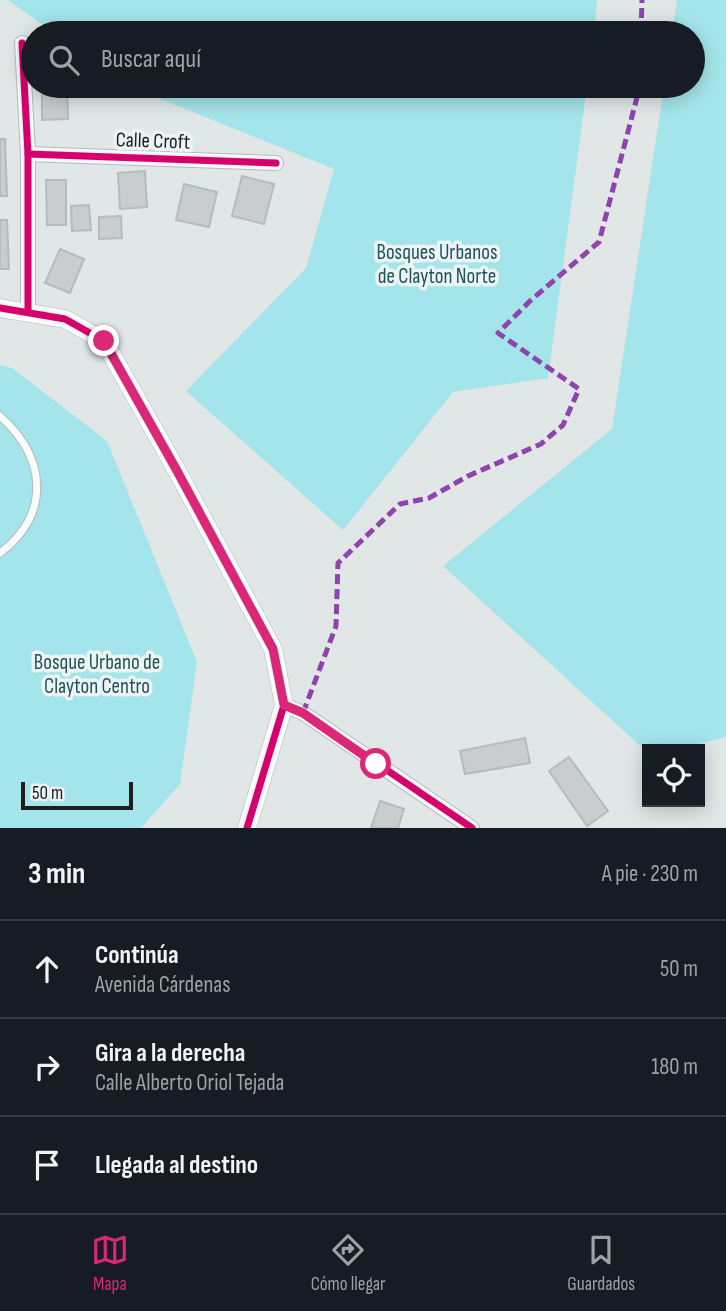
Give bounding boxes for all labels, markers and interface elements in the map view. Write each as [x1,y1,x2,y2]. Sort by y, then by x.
search box [21,21,705,98]
icon: search [45,41,83,79]
text: Buscar aquí [101,44,201,75]
street label: Calle Croft [115,127,191,155]
park label: Bosques Urbanos de Clayton Norte [377,240,497,289]
route end [88,325,119,356]
park label: Bosque Urbano de Clayton Centro [34,650,160,699]
map controls [642,744,705,807]
button: locate [642,744,705,807]
route start [360,748,391,779]
scale bar [21,779,133,811]
text: 50 m [32,782,63,805]
text: 3 min [28,856,85,892]
text: A pie · 230 m [602,860,698,888]
text: Continúa [95,940,179,971]
icon: ahead [28,950,66,988]
text: 50 m [660,955,698,983]
text: Avenida Cárdenas [95,971,230,999]
text: Gira a la derecha [95,1038,245,1069]
icon: right [28,1048,66,1086]
text: 180 m [651,1053,698,1081]
text: Calle Alberto Oriol Tejada [95,1069,284,1097]
icon: arrive [28,1146,66,1184]
text: Llegada al destino [95,1150,258,1181]
tab: Mapa [91,1231,129,1296]
tab: Cómo llegar [311,1231,386,1296]
tab: Guardados [567,1231,635,1296]

